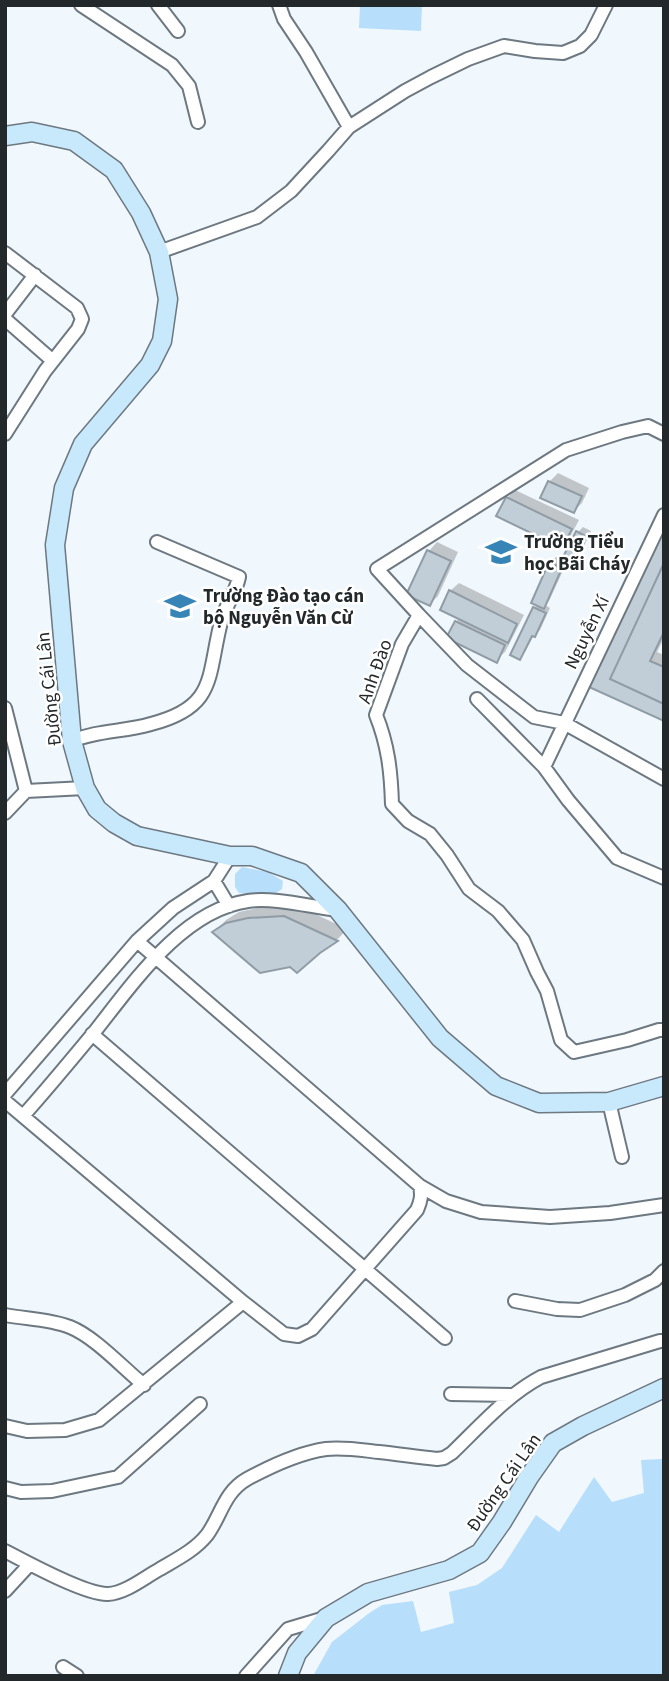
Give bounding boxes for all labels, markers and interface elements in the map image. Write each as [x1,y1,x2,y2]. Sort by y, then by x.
place label: Trường Tiểu học Bãi Cháy [524,529,631,578]
school or university icon: Trường Tiểu học Bãi Cháy [484,535,518,569]
place label: Trường Đào tạo cán bộ Nguyễn Văn Cừ [203,583,364,632]
school or university icon: Trường Đào tạo cán bộ Nguyễn Văn Cừ [163,589,197,623]
street label: Nguyễn Xí [558,590,617,674]
street label: Đường Cái Lân [30,630,69,747]
street label: Anh Đào [351,636,400,708]
street label: Đường Cái Lân [460,1428,548,1538]

